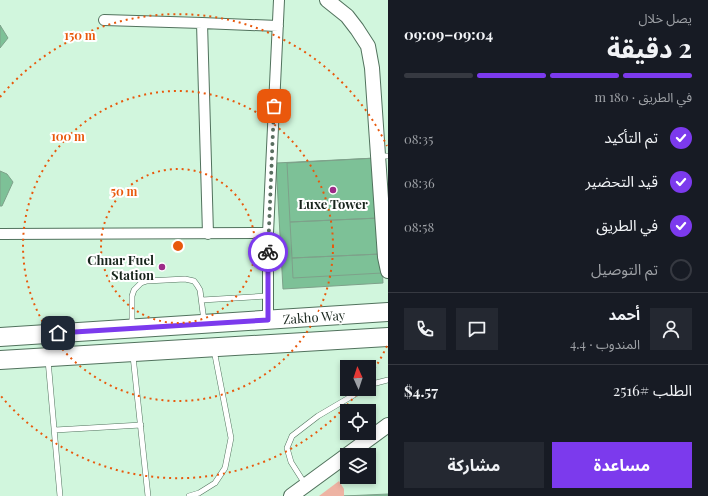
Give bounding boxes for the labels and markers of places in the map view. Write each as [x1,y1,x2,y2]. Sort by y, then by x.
pin [257,89,291,123]
marker: Luxe Tower [328,185,338,195]
place label: Luxe Tower [298,195,368,212]
centre of rings [171,239,185,253]
place label: Chnar Fuel Station [87,251,154,283]
marker: Chnar Fuel Station [157,262,167,272]
pin [41,316,75,350]

